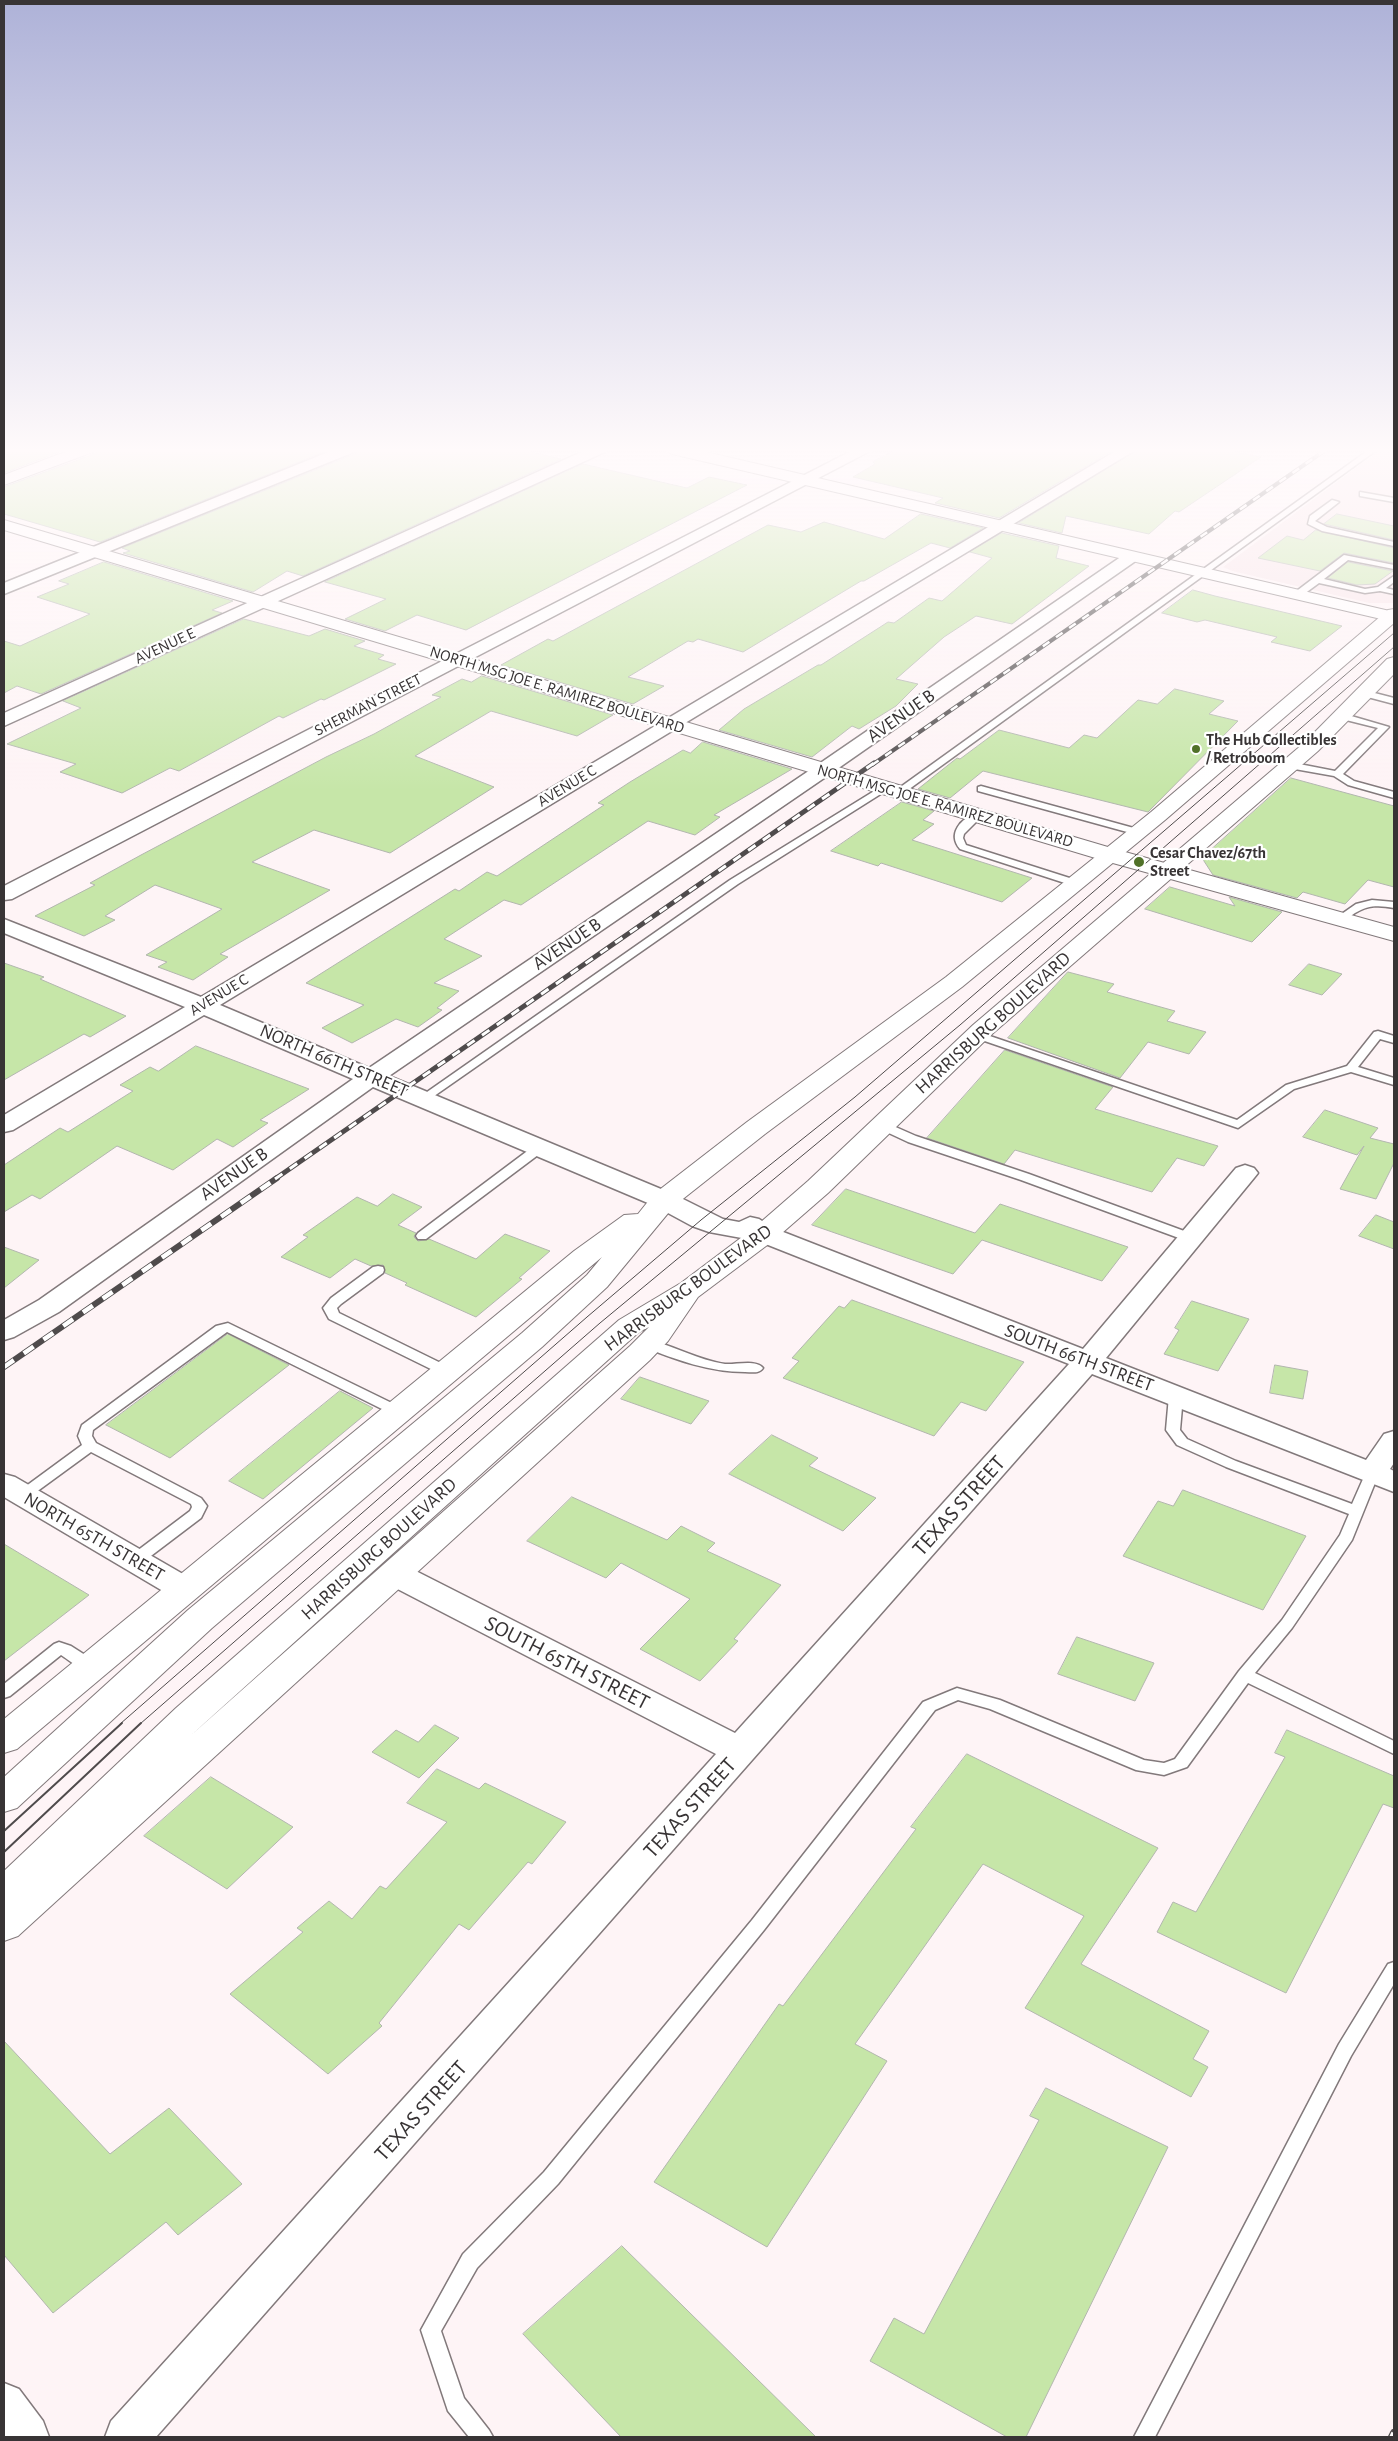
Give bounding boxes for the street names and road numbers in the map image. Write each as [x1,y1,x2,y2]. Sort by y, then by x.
street label: AVENUE E [132,624,198,668]
street label: NORTH MSG JOE E. RAMIREZ BOULEVARD [427,642,687,738]
street label: SHERMAN STREET [311,670,425,740]
street label: AVENUE B [863,684,939,748]
street label: NORTH MSG JOE E. RAMIREZ BOULEVARD [815,760,1075,852]
street label: AVENUE C [534,761,600,811]
street label: AVENUE B [528,913,606,975]
street label: HARRISBURG BOULEVARD [911,947,1075,1099]
street label: AVENUE C [186,970,252,1020]
street label: NORTH 66TH STREET [256,1019,412,1103]
street label: AVENUE B [196,1142,272,1206]
street label: HARRISBURG BOULEVARD [600,1220,776,1356]
street label: SOUTH 66TH STREET [1001,1319,1157,1397]
street label: TEXAS STREET [907,1450,1011,1562]
street label: HARRISBURG BOULEVARD [297,1473,461,1625]
street label: NORTH 65TH STREET [20,1488,168,1586]
street label: SOUTH 65TH STREET [480,1610,654,1716]
street label: TEXAS STREET [638,1752,742,1864]
street label: TEXAS STREET [369,2055,473,2167]

